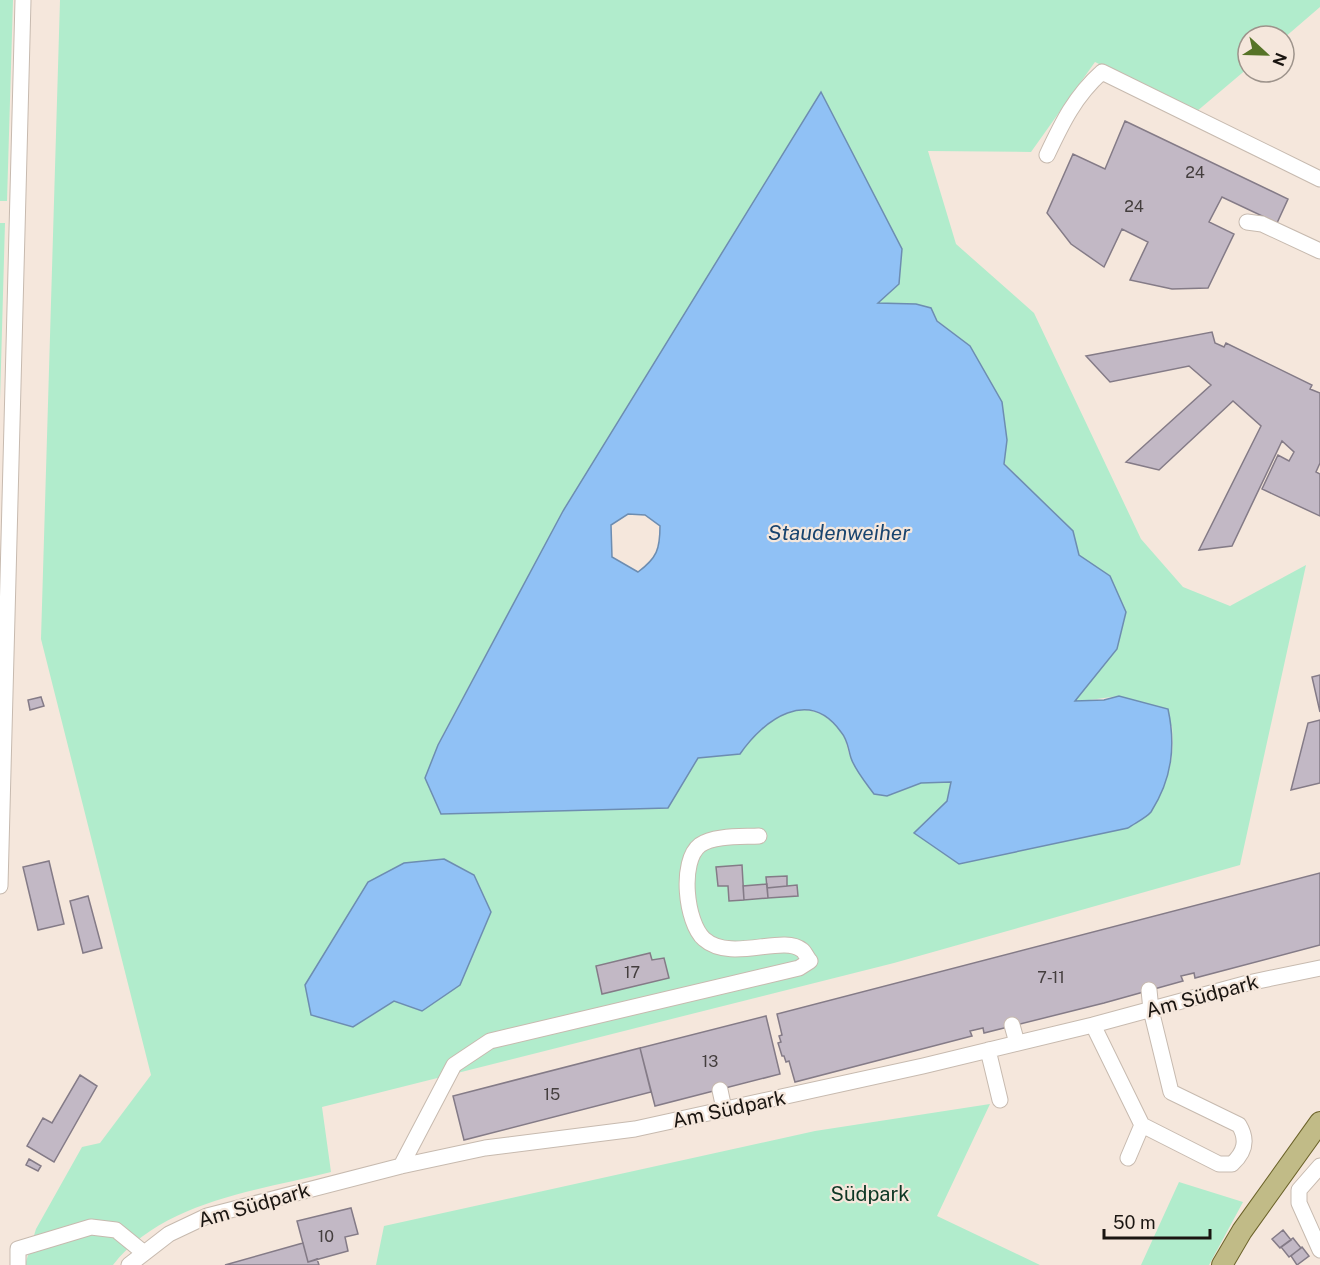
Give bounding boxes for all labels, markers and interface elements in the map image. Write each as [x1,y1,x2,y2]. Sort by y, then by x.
north arrow [1236,24,1296,84]
text: N [1268,50,1291,69]
house number: 24 [1185,163,1205,182]
house number: 24 [1124,197,1144,216]
water label: Staudenweiher [768,520,911,545]
house number: 17 [624,963,640,982]
house number: 7-11 [1037,968,1065,987]
street label: Am Südpark [1143,969,1261,1023]
house number: 13 [702,1052,718,1071]
house number: 15 [544,1085,560,1104]
street label: Am Südpark [670,1085,788,1133]
street label: Am Südpark [195,1178,313,1232]
park label: Südpark [831,1182,909,1206]
scale bar [1104,1202,1210,1240]
text: 50 m [1113,1212,1156,1233]
house number: 10 [318,1227,334,1246]

